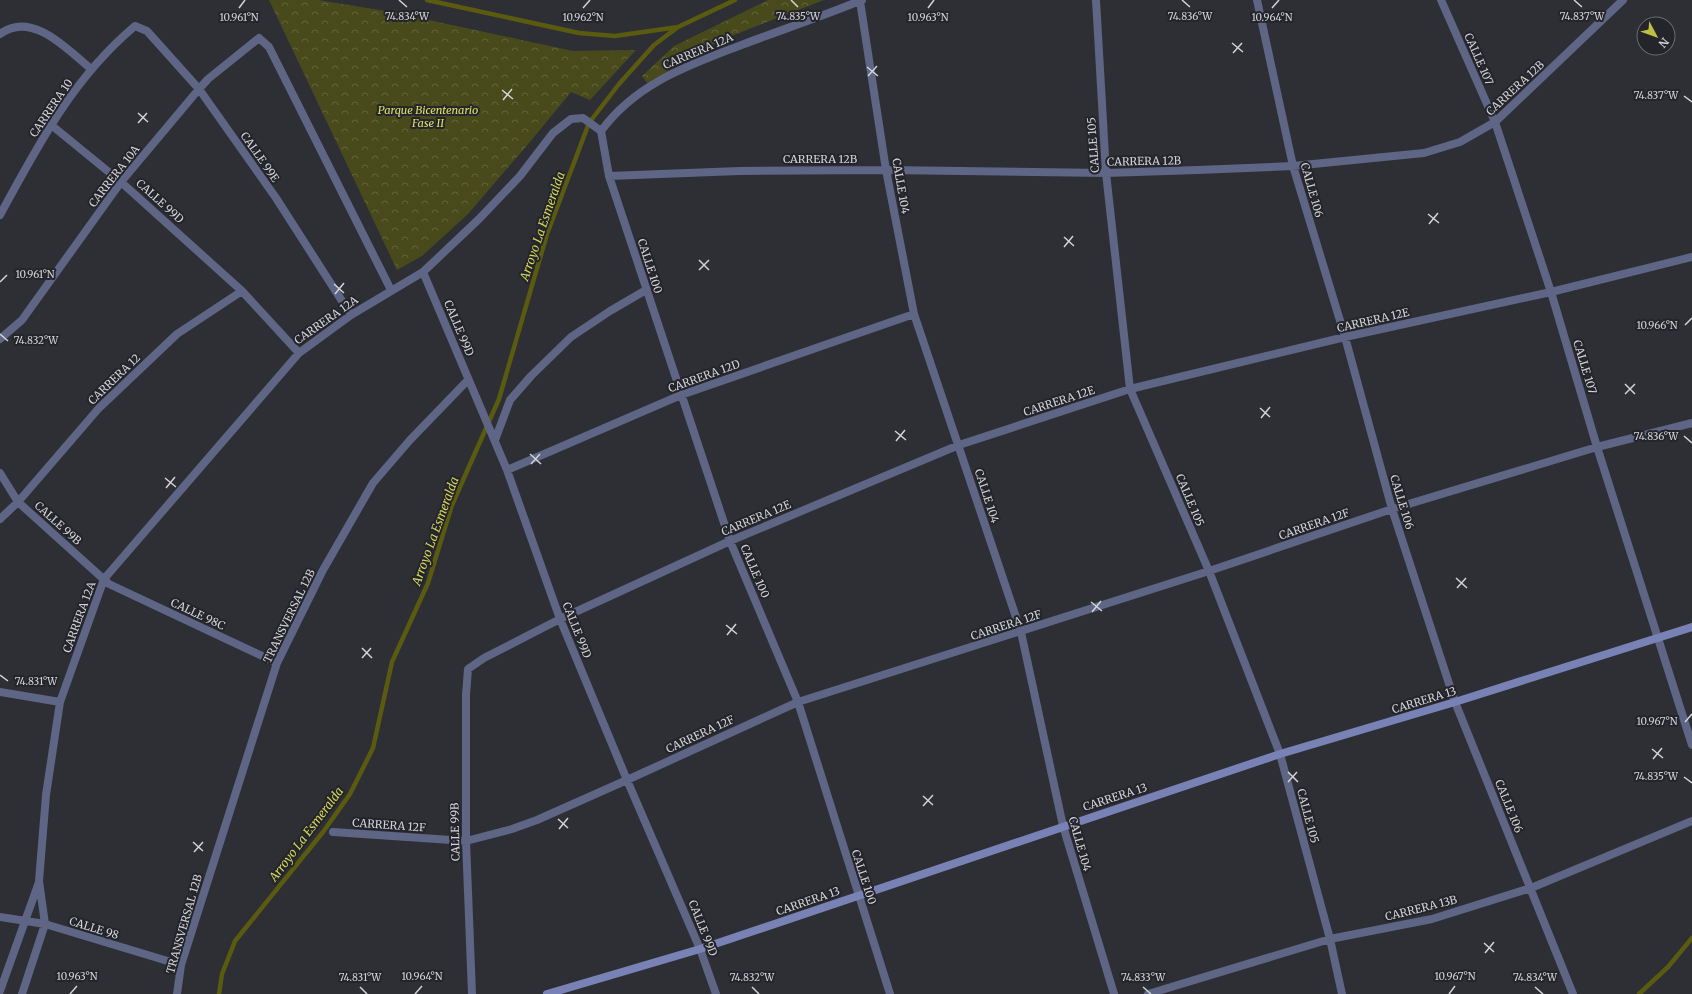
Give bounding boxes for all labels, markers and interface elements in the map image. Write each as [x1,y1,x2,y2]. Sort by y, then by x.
text: 74.834°W [385,10,430,23]
text: 74.835°W [776,10,821,23]
text: 74.836°W [1168,10,1213,23]
text: 74.837°W [1560,10,1605,23]
text: 10.961°N [219,11,259,24]
text: 10.962°N [562,11,604,24]
text: 10.963°N [908,11,949,24]
text: 10.964°N [1252,11,1293,24]
north arrow [1636,16,1676,56]
street label: CARRERA 12A [661,30,735,72]
street label: CALLE 107 [1461,31,1497,87]
text: N [1655,35,1672,51]
street label: CARRERA 12B [1483,57,1547,118]
street label: CARRERA 10 [26,76,76,140]
text: 74.837°W [1634,89,1679,102]
park label: Parque Bicentenario Fase II [378,103,478,130]
street label: CALLE 105 [1084,117,1102,173]
street label: CALLE 99E [238,129,282,185]
street label: CARRERA 10A [85,142,143,210]
street label: CARRERA 12B [783,152,858,166]
street label: CARRERA 12B [1107,153,1182,169]
street label: CALLE 104 [889,157,913,215]
street label: CALLE 106 [1298,161,1327,219]
water label: Arroyo La Esmeralda [516,169,568,283]
street label: CALLE 99D [133,176,187,226]
street label: CALLE 100 [635,237,665,295]
text: 10.961°N [15,268,55,281]
street label: CARRERA 12A [291,293,361,347]
street label: CALLE 99D [441,298,477,358]
street label: CARRERA 12E [1335,305,1411,335]
text: 10.966°N [1636,319,1678,332]
text: 74.832°W [14,334,59,347]
street label: CALLE 107 [1570,338,1600,396]
street label: CARRERA 12 [85,351,143,407]
street label: CARRERA 12D [666,357,742,395]
street label: CARRERA 12E [1022,383,1096,419]
text: 74.836°W [1634,430,1679,443]
street label: CALLE 104 [972,467,1002,525]
street label: CALLE 105 [1173,472,1207,528]
street label: CALLE 106 [1387,473,1417,531]
water label: Arroyo La Esmeralda [408,475,462,588]
street label: CARRERA 12E [719,497,793,539]
street label: CALLE 99B [32,498,85,548]
street label: CARRERA 12F [1277,505,1351,543]
street label: CALLE 100 [737,542,773,600]
street label: TRANSVERSAL 12B [260,566,318,665]
street label: CARRERA 12A [60,579,98,655]
street label: CALLE 98C [169,595,227,633]
street label: CALLE 99D [559,600,595,660]
street label: CARRERA 12F [969,607,1043,643]
text: 74.831°W [15,675,58,688]
street label: CARRERA 13 [1390,684,1458,716]
street label: CARRERA 12F [664,712,737,756]
text: 10.967°N [1637,715,1678,728]
text: 74.835°W [1634,770,1679,783]
street label: CALLE 106 [1492,777,1526,835]
street label: CARRERA 13 [1081,780,1149,814]
water label: Arroyo La Esmeralda [265,784,346,885]
street label: CALLE 105 [1294,787,1322,845]
street label: CALLE 99B [447,802,463,861]
street label: CARRERA 12F [352,815,426,835]
street label: CALLE 104 [1066,815,1095,873]
street label: CALLE 100 [849,848,879,906]
street label: TRANSVERSAL 12B [163,872,205,975]
street label: CARRERA 13 [774,884,842,918]
street label: CARRERA 13B [1384,892,1459,924]
street label: CALLE 99D [685,898,721,958]
street label: CALLE 98 [68,914,121,942]
text: 10.963°N [57,970,98,983]
text: 10.964°N [402,970,443,983]
text: 10.967°N [1435,970,1476,983]
text: 74.831°W [339,971,382,984]
text: 74.832°W [730,971,775,984]
text: 74.833°W [1121,971,1166,984]
text: 74.834°W [1513,971,1558,984]

